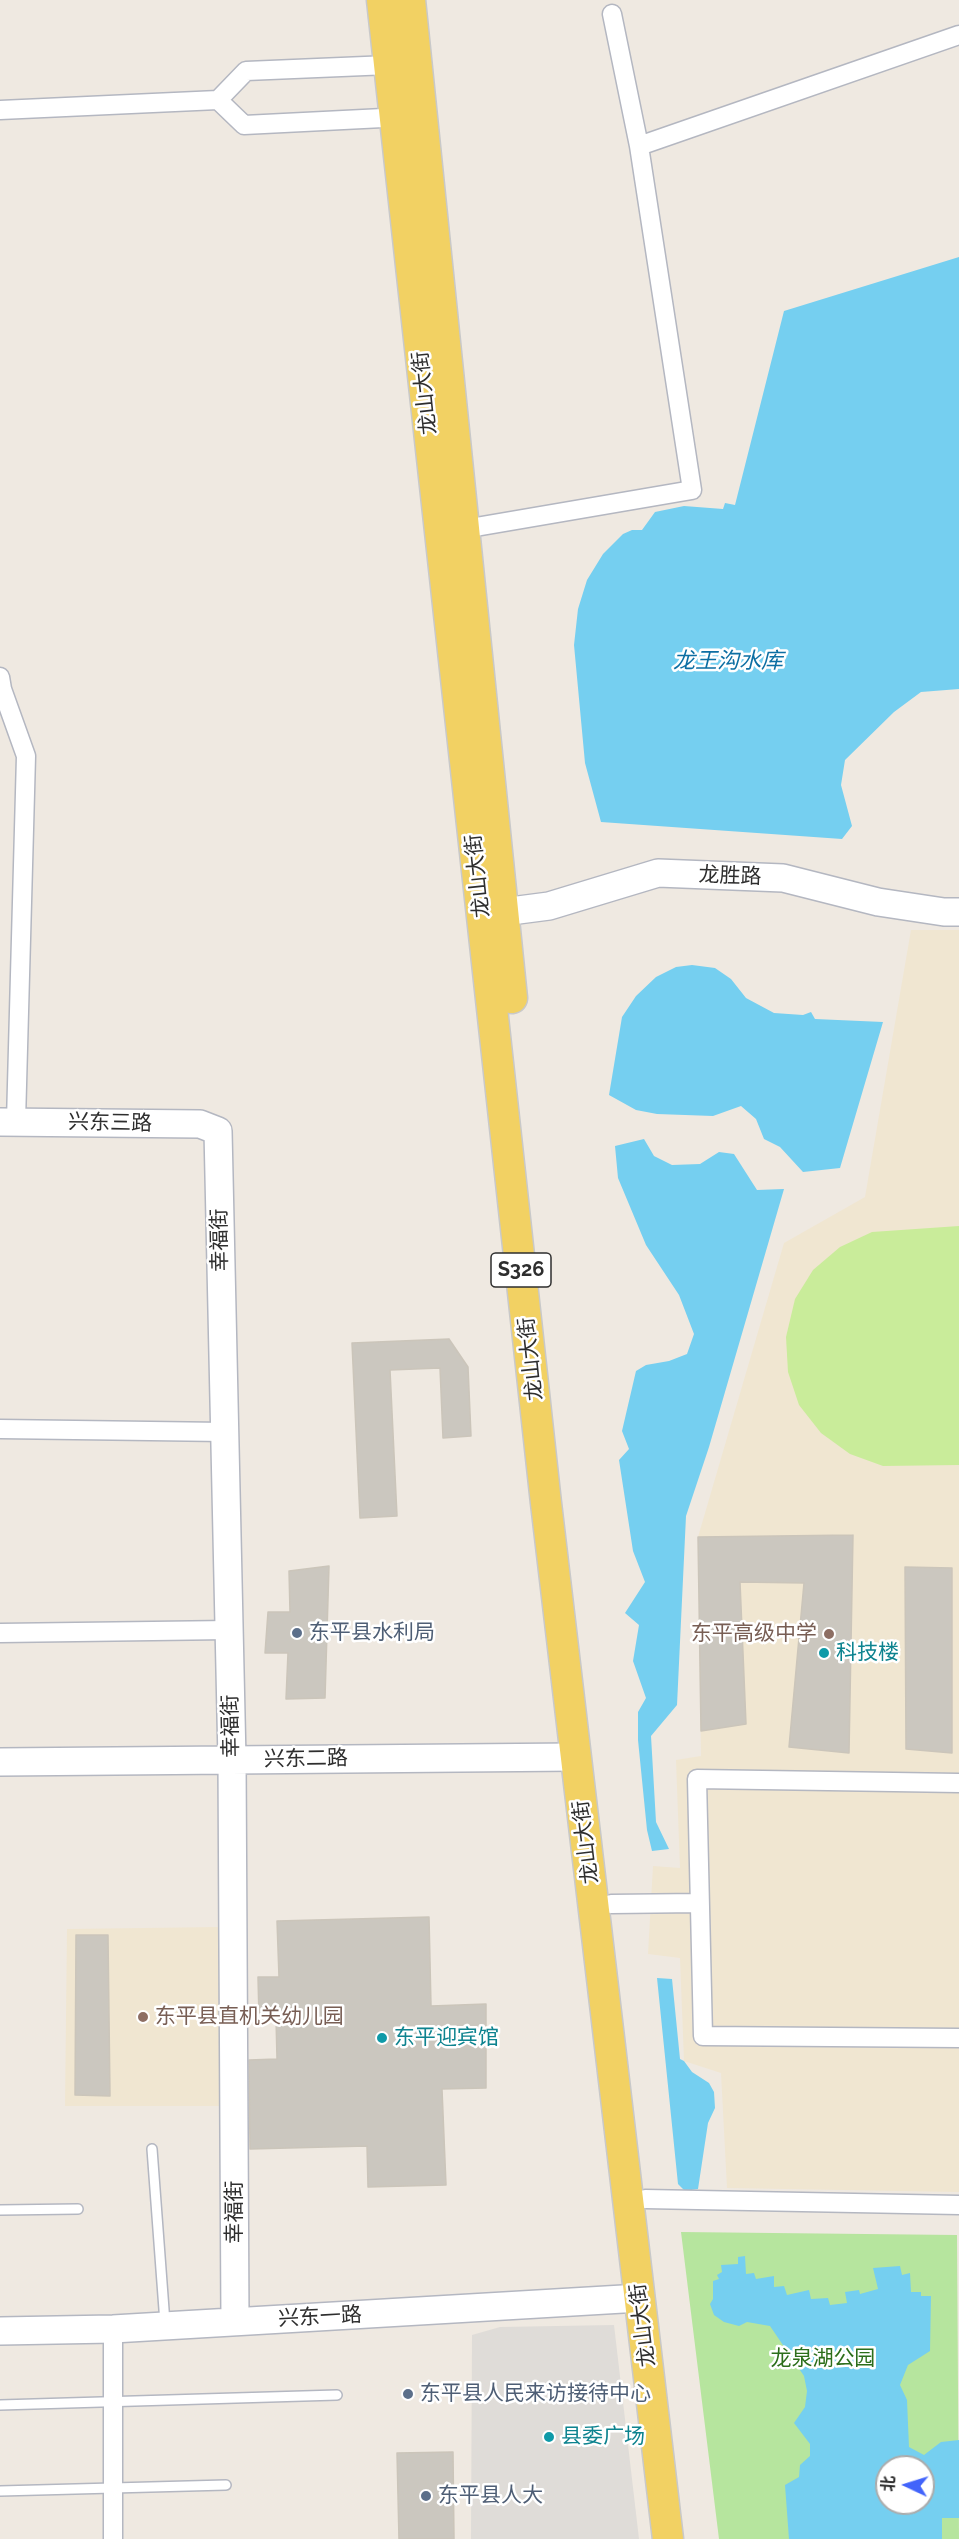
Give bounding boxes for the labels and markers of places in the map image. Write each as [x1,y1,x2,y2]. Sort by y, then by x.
place label: 东平县水利局 [309,1620,435,1646]
place label: 东平高级中学 [691,1621,817,1647]
marker: 东平县水利局 [290,1626,304,1640]
marker: 东平高级中学 [822,1627,836,1641]
place label: 科技楼 [836,1640,899,1666]
marker: 科技楼 [817,1646,831,1660]
place label: 东平县直机关幼儿园 [155,2004,344,2030]
marker: 东平县直机关幼儿园 [136,2010,150,2024]
place label: 东平迎宾馆 [394,2025,499,2051]
marker: 东平迎宾馆 [375,2031,389,2045]
place label: 东平县人民来访接待中心 [420,2381,651,2407]
marker: 东平县人民来访接待中心 [401,2387,415,2401]
place label: 县委广场 [561,2424,645,2450]
marker: 县委广场 [542,2430,556,2444]
place label: 东平县人大 [438,2483,543,2509]
marker: 东平县人大 [419,2489,433,2503]

